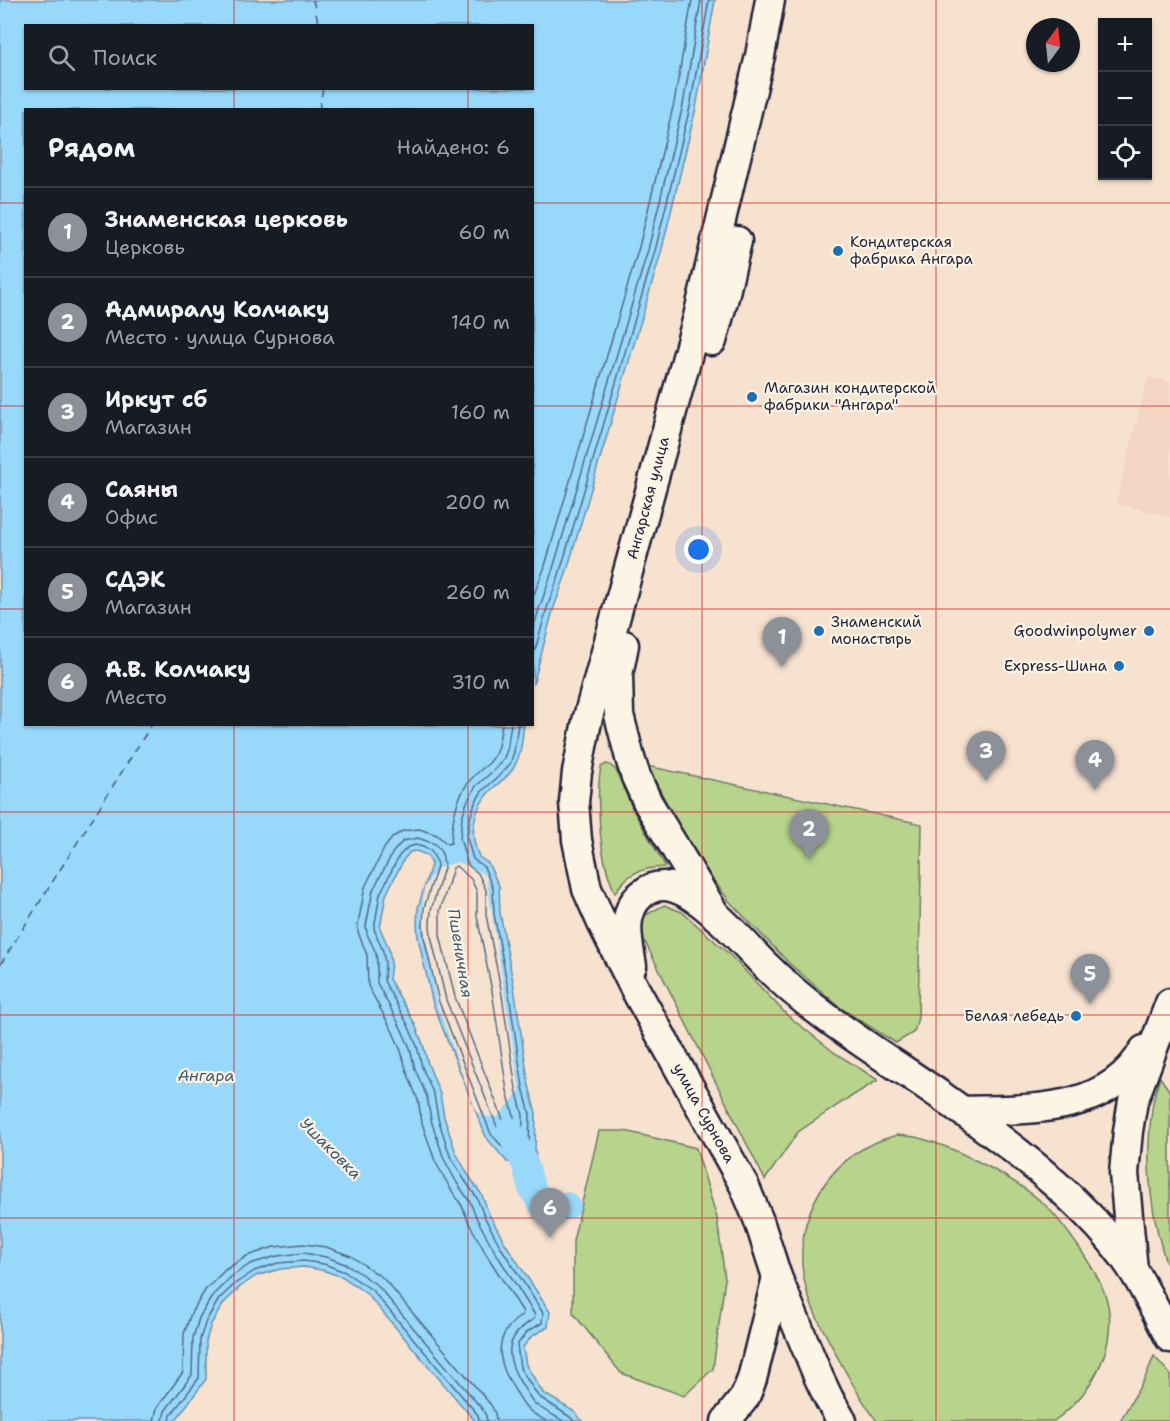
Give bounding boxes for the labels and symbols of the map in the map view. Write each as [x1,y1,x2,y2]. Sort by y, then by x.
north arrow [1026,18,1080,72]
place label: Кондитерская фабрика Ангара [850,232,974,269]
marker: Кондитерская фабрика Ангара [831,244,845,258]
place label: Магазин кондитерской фабрики "Ангара" [764,378,936,415]
marker: Магазин кондитерской фабрики "Ангара" [745,390,759,404]
street label: Ангарская улица [622,434,674,562]
your location [684,535,713,564]
place label: Знаменский монастырь [831,612,922,649]
pin: 1 [762,618,802,667]
place label: Goodwinpolymer [1014,621,1137,641]
marker: Знаменский монастырь [812,624,826,638]
marker: Goodwinpolymer [1142,624,1156,638]
place label: Express-Шина [1004,656,1108,676]
marker: Express-Шина [1112,659,1126,673]
pin: 3 [966,732,1006,781]
pin: 4 [1076,740,1114,790]
pin: 2 [790,810,828,859]
water label: Пшеничная [443,907,478,999]
pin: 5 [1070,954,1110,1004]
place label: Белая лебедь [964,1006,1064,1026]
marker: Белая лебедь [1069,1009,1083,1023]
street label: улица Сурнова [668,1059,740,1167]
water label: Ангара [178,1065,234,1086]
water label: Ушаковка [295,1113,366,1184]
pin: 6 [530,1188,570,1238]

